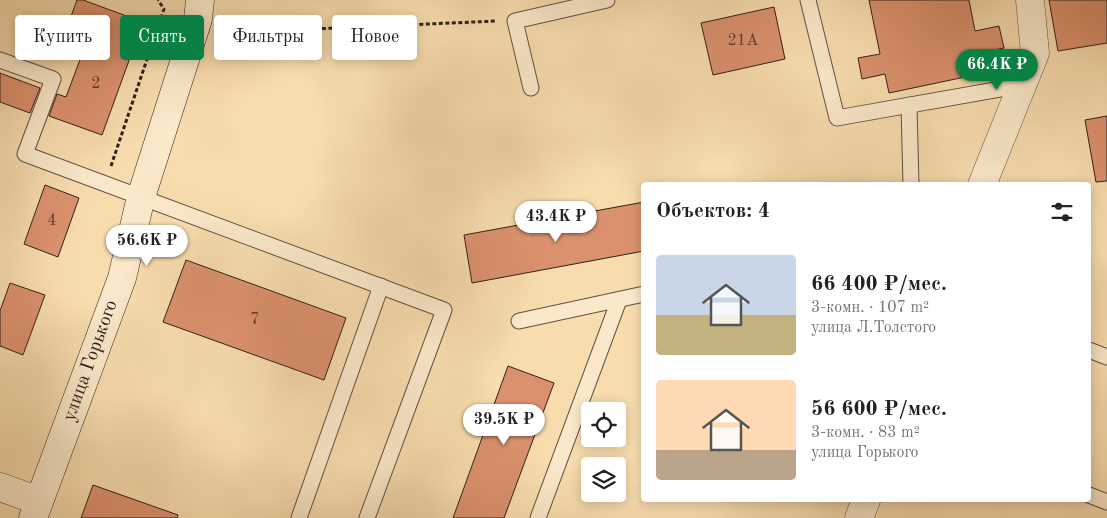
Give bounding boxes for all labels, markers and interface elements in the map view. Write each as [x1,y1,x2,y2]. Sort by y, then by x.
chip: Купить [15,15,110,60]
chip: Снять [120,15,204,60]
chip: Фильтры [214,15,322,60]
chip: Новое [332,15,417,60]
house number: 21А [728,33,758,49]
pin: 66.4K ₽ [951,48,1043,91]
text: 66.4K ₽ [967,57,1027,73]
house number: 2 [91,76,101,92]
icon: filters [1048,198,1076,226]
pin: 43.4K ₽ [510,200,602,243]
text: Объектов: 4 [656,201,770,222]
text: 43.4K ₽ [526,209,586,225]
house number: 4 [47,213,57,229]
pin: 56.6K ₽ [101,224,193,267]
text: 56.6K ₽ [117,233,177,249]
text: 66 400 ₽/мес. [811,274,947,295]
icon: home [696,275,756,335]
street label: улица Горького [60,298,122,424]
text: 3-комн. · 107 m² [811,300,929,316]
house number: 7 [250,312,260,328]
text: улица Л.Толстого [811,320,936,336]
text: 56 600 ₽/мес. [811,399,947,420]
icon: home [696,400,756,460]
map controls [581,402,626,502]
button: locate [581,402,626,447]
pin: 39.5K ₽ [458,404,550,446]
text: 39.5K ₽ [474,412,534,428]
text: 3-комн. · 83 m² [811,425,920,441]
text: улица Горького [811,445,919,461]
button: layers [581,457,626,502]

